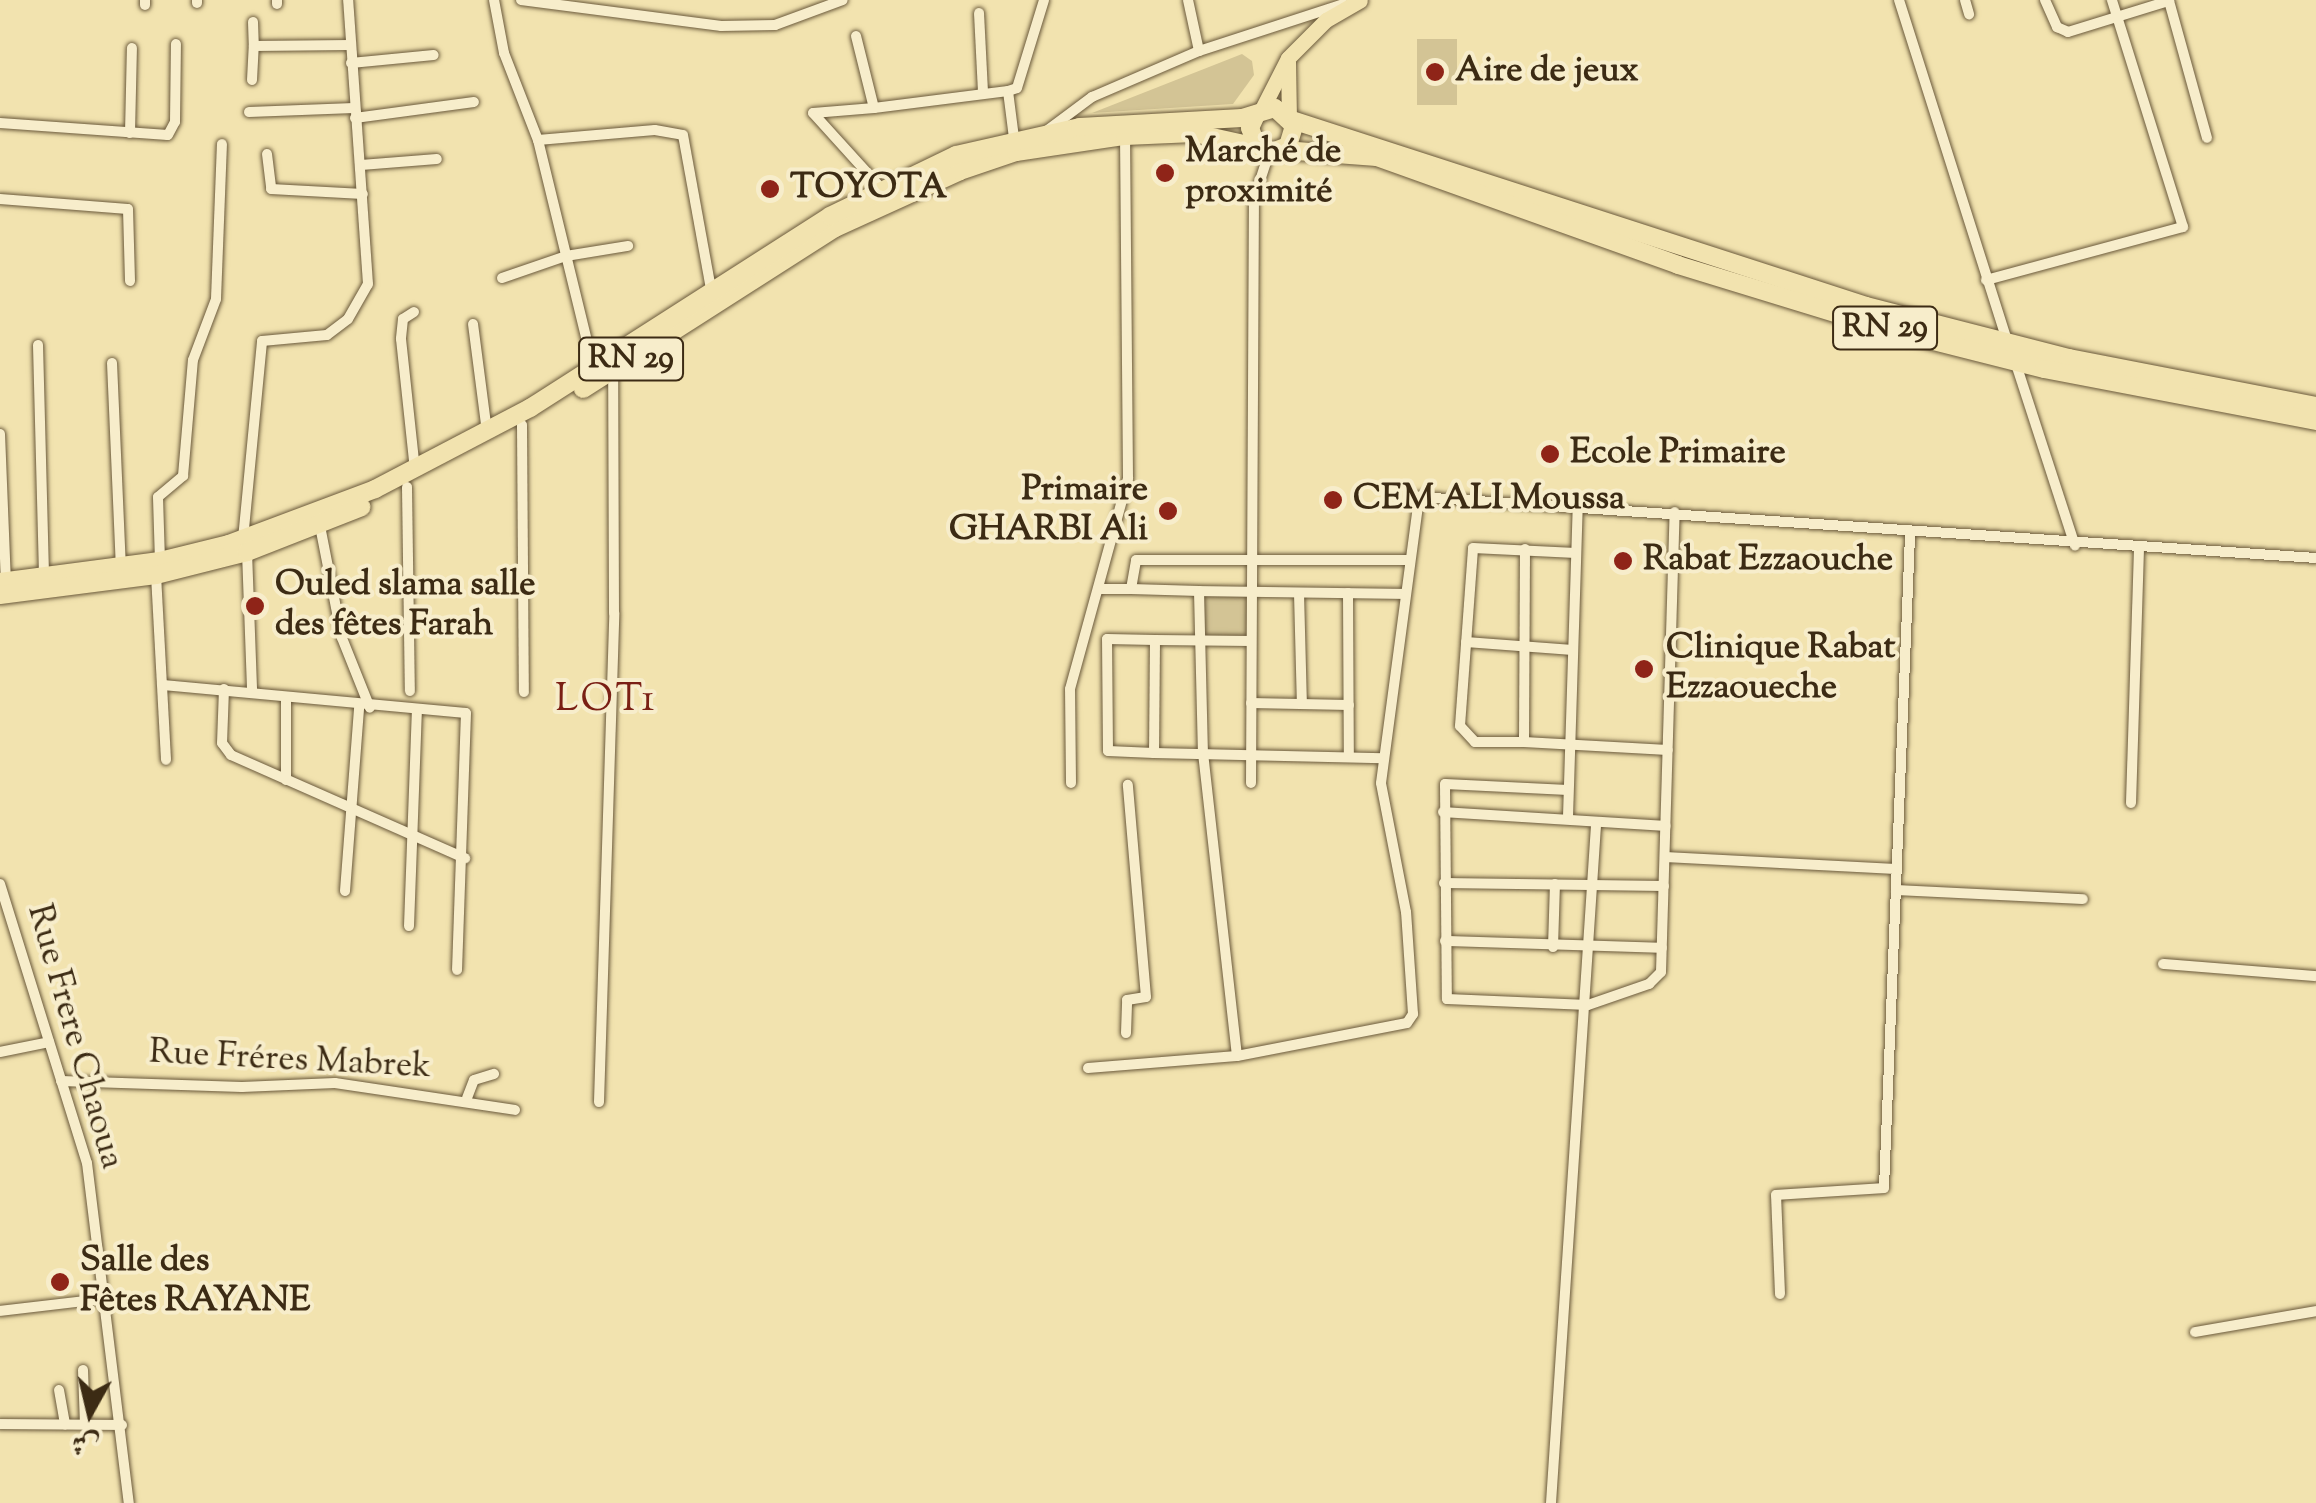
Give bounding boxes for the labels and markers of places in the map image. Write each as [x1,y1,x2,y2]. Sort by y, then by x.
place label: Aire de jeux [1455,51,1639,93]
marker: Aire de jeux [1424,61,1446,83]
place label: Marché de proximité [1185,132,1341,214]
marker: Marché de proximité [1154,162,1176,184]
place label: TOYOTA [790,168,947,210]
marker: TOYOTA [759,178,781,200]
place label: Ecole Primaire [1570,433,1786,475]
marker: Ecole Primaire [1539,443,1561,465]
place label: Primaire GHARBI Ali [949,470,1148,552]
place label: CEM ALI Moussa [1353,479,1625,521]
marker: CEM ALI Moussa [1322,489,1344,511]
marker: Primaire GHARBI Ali [1157,500,1179,522]
place label: Rabat Ezzaouche [1643,540,1893,582]
marker: Rabat Ezzaouche [1612,550,1634,572]
place label: Ouled slama salle des fêtes Farah [275,565,536,647]
marker: Ouled slama salle des fêtes Farah [244,595,266,617]
place label: Clinique Rabat Ezzaoueche [1666,628,1895,710]
marker: Clinique Rabat Ezzaoueche [1631,656,1657,682]
place label: Salle des Fêtes RAYANE [80,1241,310,1323]
marker: Salle des Fêtes RAYANE [49,1271,71,1293]

